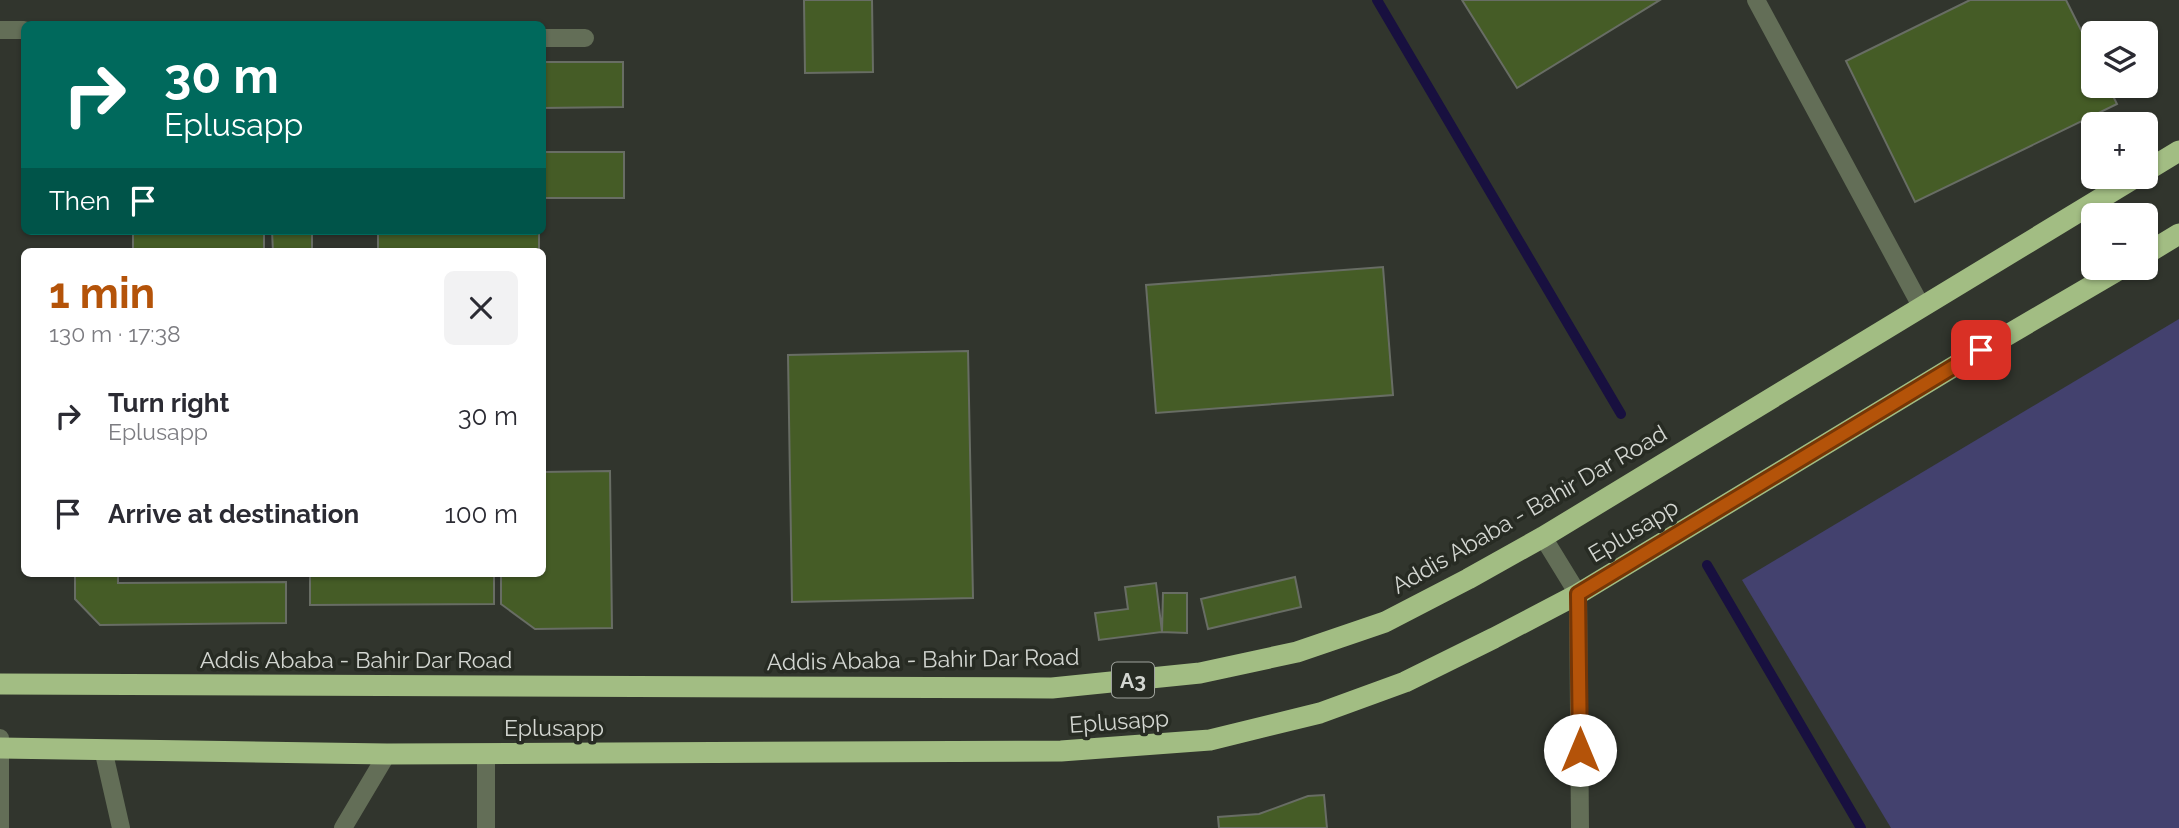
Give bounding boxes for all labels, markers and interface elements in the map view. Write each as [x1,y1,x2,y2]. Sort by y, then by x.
map controls [2081,21,2158,280]
button: layers [2081,21,2158,98]
text: 30 m [164,47,279,104]
icon: right [49,49,140,140]
text: Eplusapp [164,106,303,143]
button: + [2081,112,2158,189]
icon: arrive [124,182,162,220]
text: Then [49,186,110,216]
button: − [2081,203,2158,280]
text: 1 min [49,269,155,318]
button: close [444,271,518,345]
text: 130 m · 17:38 [49,320,181,347]
pin [1951,320,2011,380]
icon: arrive [1962,331,2000,369]
text: Turn right [108,388,229,418]
icon: right [49,397,87,435]
text: 30 m [458,401,518,431]
text: Eplusapp [108,418,208,445]
street label: Addis Ababa - Bahir Dar Road [1387,419,1671,599]
street label: Eplusapp [1583,493,1683,567]
icon: arrive [49,495,87,533]
text: Arrive at destination [108,499,359,529]
text: 100 m [445,499,518,529]
street label: Addis Ababa - Bahir Dar Road [766,643,1080,675]
street label: Addis Ababa - Bahir Dar Road [200,646,512,673]
road number: A3 [1112,662,1154,698]
street label: Eplusapp [1068,704,1170,738]
position arrow [1543,713,1617,787]
street label: Eplusapp [504,714,604,741]

